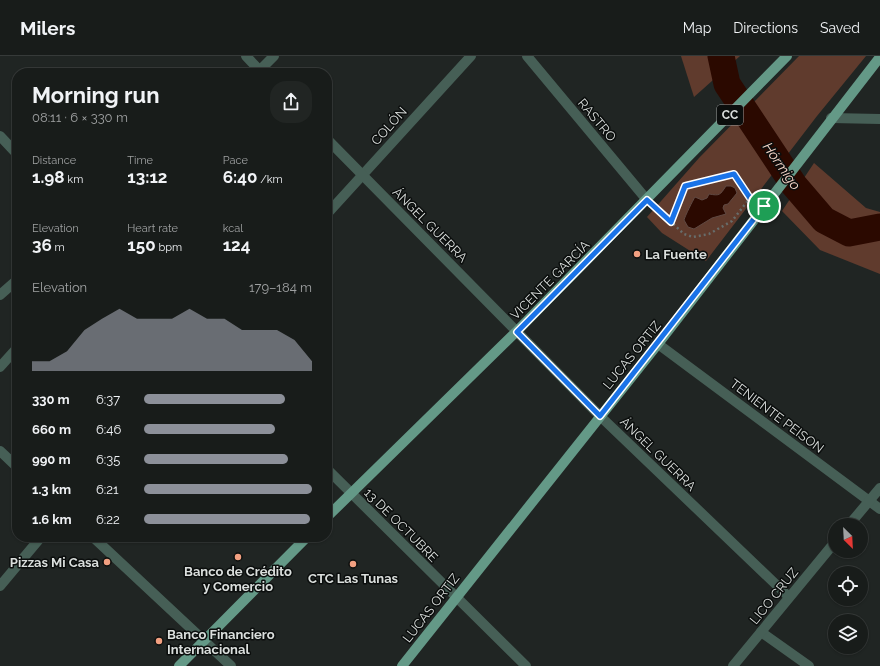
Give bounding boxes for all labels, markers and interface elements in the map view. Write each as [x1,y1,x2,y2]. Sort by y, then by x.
text: Milers [20,17,75,39]
text: Map [683,20,711,36]
text: Directions [733,20,798,36]
text: Saved [820,20,860,36]
button: share [270,81,312,123]
text: Morning run [32,82,160,108]
street label: RASTRO [575,96,619,145]
street label: COLÓN [368,104,410,148]
road number: CC [717,105,743,125]
text: 08:11 · 6 × 330 m [32,110,128,125]
water label: Hórmigo [760,139,804,193]
text: Distance [32,154,76,167]
text: Time [127,154,153,167]
text: Pace [223,154,248,167]
text: 1.98 [32,167,65,187]
text: 13:12 [127,167,167,187]
text: 6:40 [223,167,257,187]
text: km [65,173,83,186]
text: /km [257,173,283,186]
street label: ÁNGEL GUERRA [390,185,471,266]
pin [747,189,781,223]
icon: arrive [753,195,775,217]
text: Elevation [32,222,79,235]
text: Heart rate [127,222,178,235]
text: kcal [223,222,243,235]
text: 36 [32,235,52,255]
text: 150 [127,235,156,255]
text: 124 [223,235,250,255]
street label: VICENTE GARCÍA [507,237,593,323]
text: m [52,241,65,254]
text: bpm [156,241,182,254]
place label: La Fuente [645,247,707,262]
marker: La Fuente [632,249,642,259]
text: Elevation [32,280,87,295]
text: 179–184 m [249,280,312,295]
street label: LUCAS ORTIZ [600,318,664,392]
street label: TENIENTE PEISON [727,376,827,456]
text: 330 m [32,392,70,407]
text: 6:37 [96,392,120,407]
street label: ÁNGEL GUERRA [617,414,699,494]
text: 660 m [32,422,71,437]
text: 6:46 [96,422,121,437]
text: 990 m [32,452,71,467]
text: 6:35 [96,452,120,467]
text: 1.3 km [32,482,71,497]
text: 6:21 [96,482,119,497]
street label: 13 DE OCTUBRE [361,485,441,565]
text: 1.6 km [32,512,72,527]
text: 6:22 [96,512,120,527]
north arrow [828,518,868,558]
map controls [828,518,868,654]
marker: Banco de Crédito y Comercio [233,552,243,562]
place label: Pizzas Mi Casa [10,555,100,570]
marker: Pizzas Mi Casa [102,557,112,567]
marker: CTC Las Tunas [348,559,358,569]
place label: Banco de Crédito y Comercio [184,564,292,594]
street label: LICO CRUZ [747,565,801,627]
button: locate [828,566,868,606]
place label: CTC Las Tunas [308,571,399,586]
street label: LUCAS ORTIZ [399,571,463,645]
button: layers [828,614,868,654]
place label: Banco Financiero Internacional [167,627,275,657]
marker: Banco Financiero Internacional [154,636,164,646]

